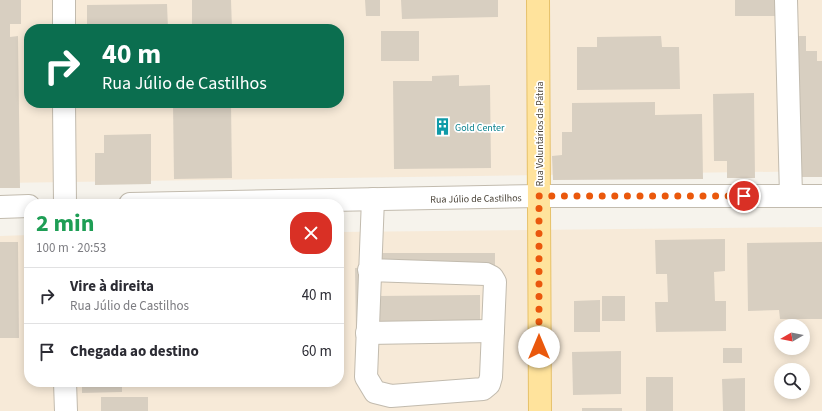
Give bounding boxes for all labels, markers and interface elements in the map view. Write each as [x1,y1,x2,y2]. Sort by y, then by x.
text: 40 m [102,34,161,74]
icon: right [36,40,88,92]
text: Rua Júlio de Castilhos [102,71,267,96]
street label: Rua Voluntários da Pátria [533,82,547,186]
building icon: Gold Center [432,117,452,137]
place label: Gold Center [455,121,505,135]
pin [727,179,761,213]
icon: arrive [733,185,755,207]
street label: Rua Júlio de Castilhos [430,191,522,207]
text: 2 min [36,206,94,241]
button: close [290,212,332,254]
text: 100 m · 20:53 [36,239,106,257]
text: Vire à direita [70,276,154,297]
icon: right [36,285,58,307]
text: 40 m [302,285,332,306]
text: Rua Júlio de Castilhos [70,297,189,315]
north arrow [774,319,810,355]
map controls [774,319,810,399]
position arrow [518,326,560,368]
icon: arrive [36,341,58,363]
text: Chegada ao destino [70,341,199,362]
text: 60 m [302,341,332,362]
button: search [774,363,810,399]

